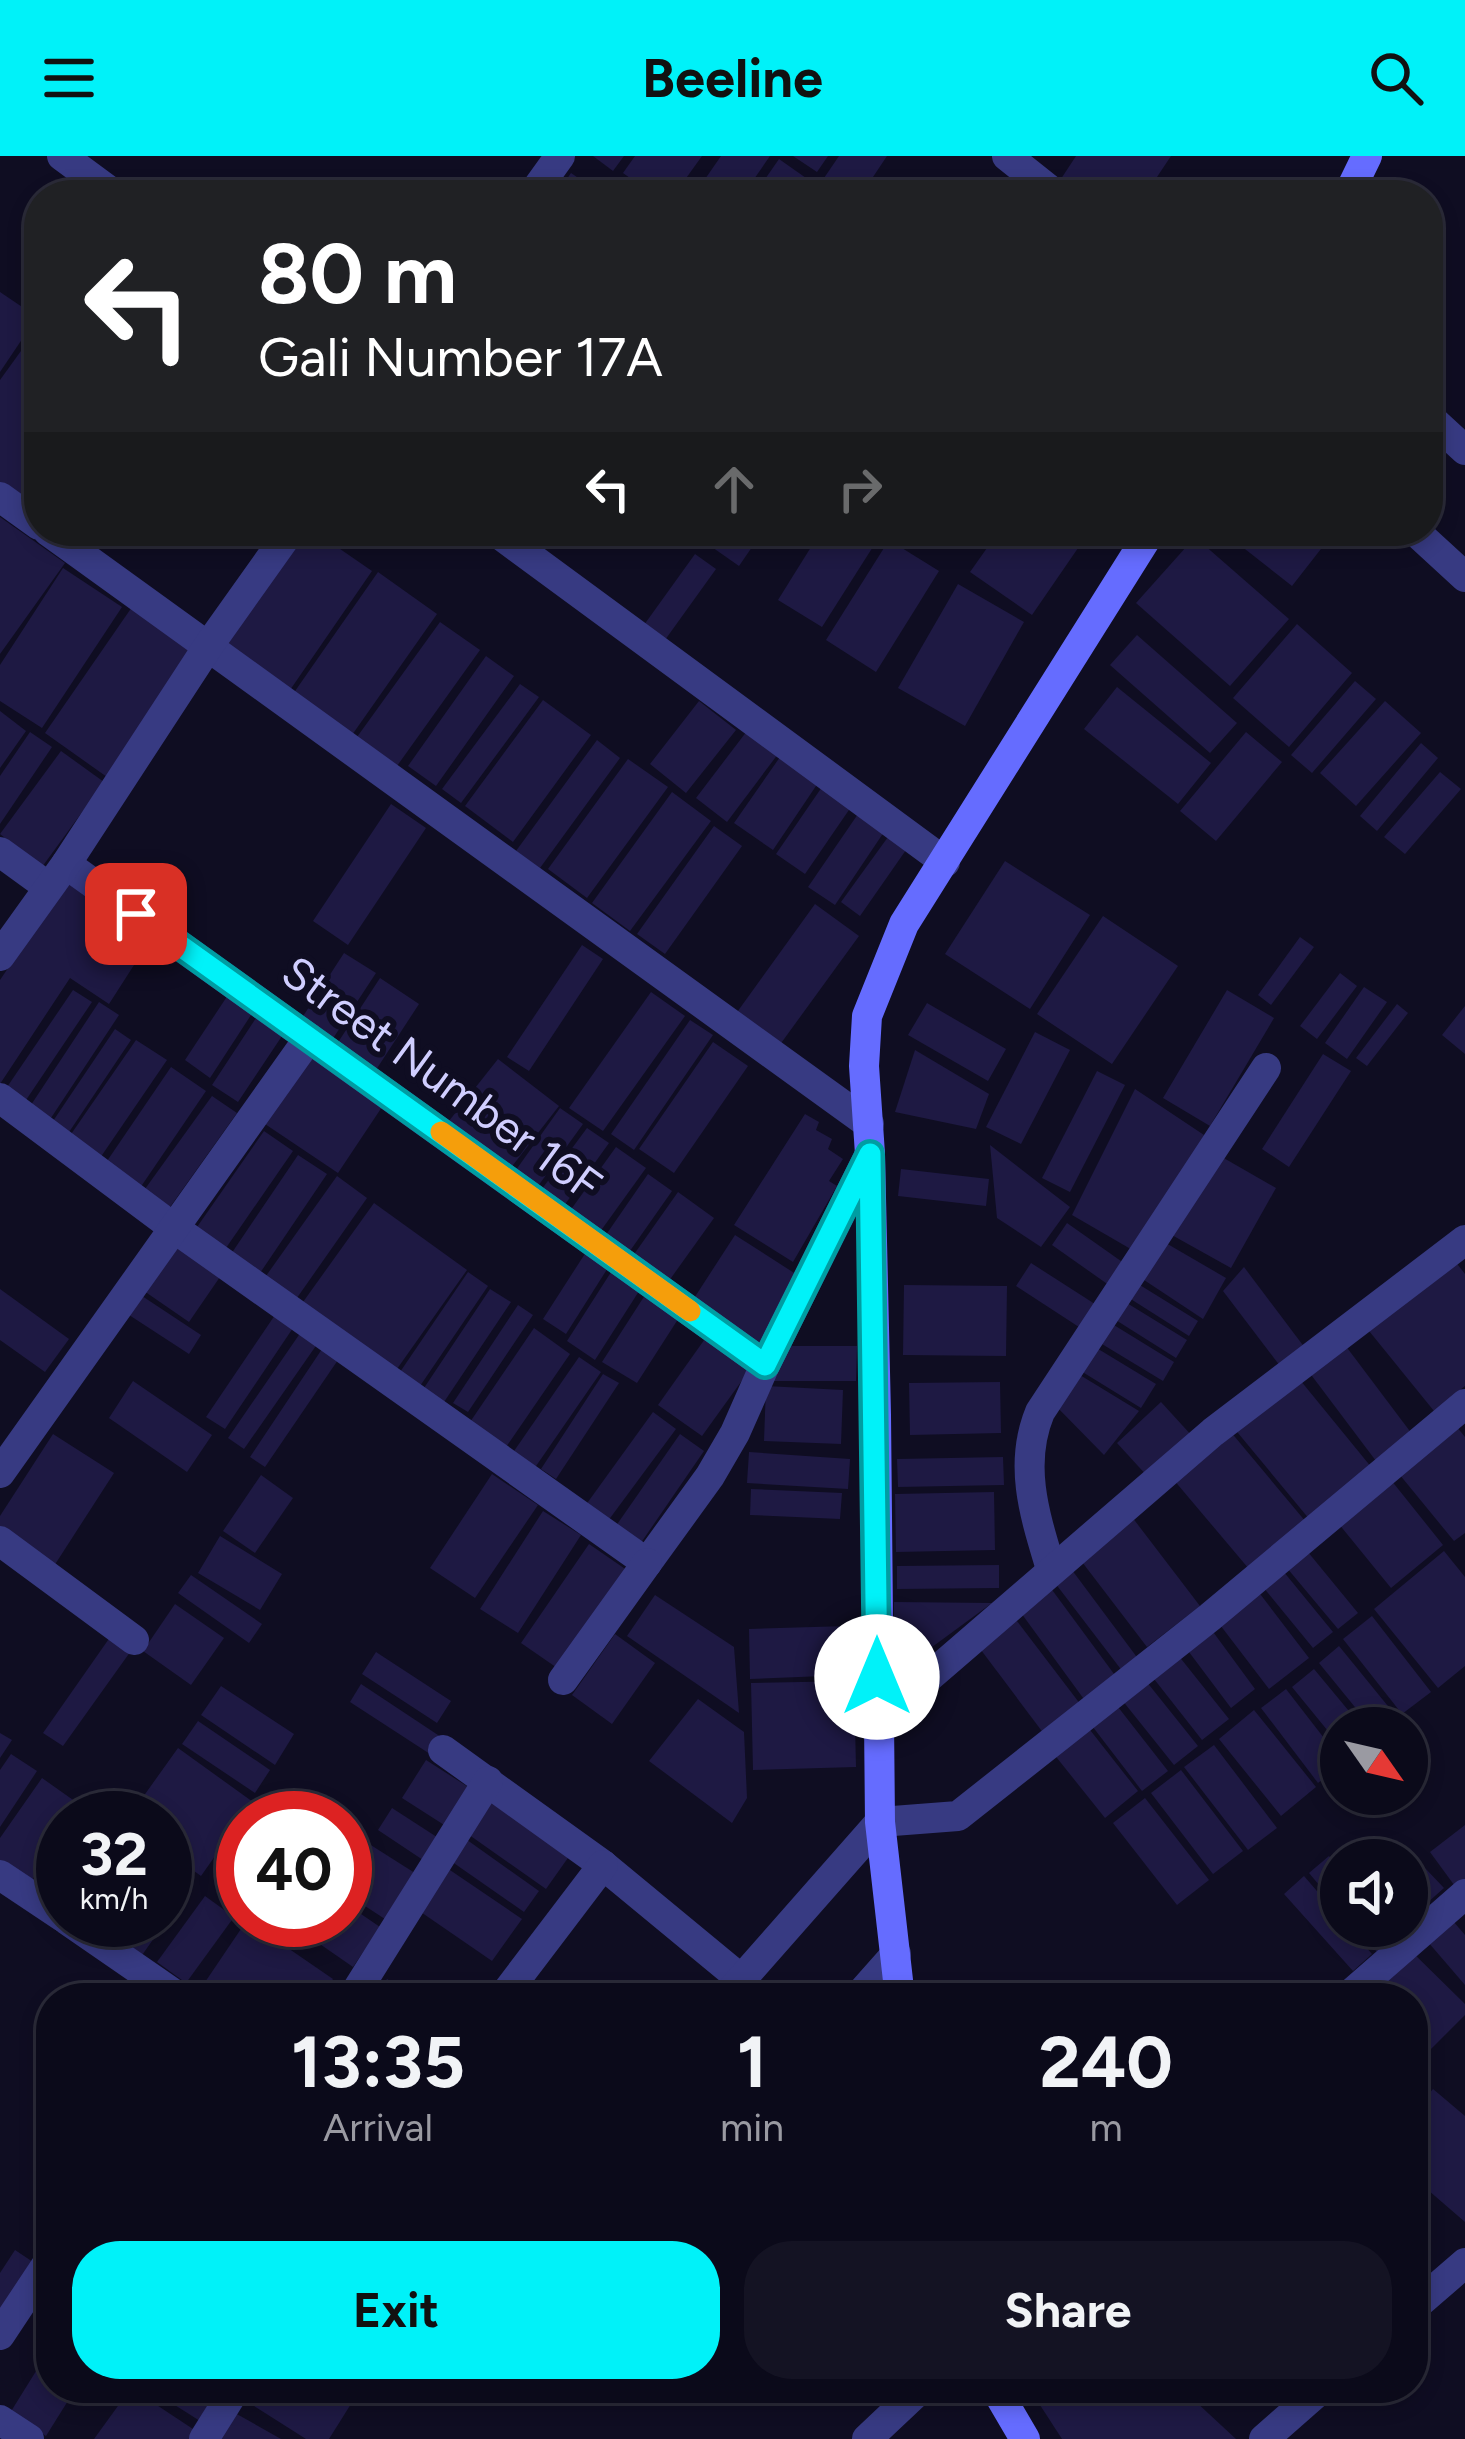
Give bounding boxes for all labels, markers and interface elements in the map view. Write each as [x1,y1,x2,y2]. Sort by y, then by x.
icon: menu [36,45,102,111]
icon: search [1363,45,1429,111]
text: Beeline [642,46,823,111]
text: 80 m [258,223,457,324]
icon: left [60,228,216,384]
text: Gali Number 17A [258,325,663,390]
icon: left [575,456,641,522]
icon: ahead [701,456,767,522]
icon: right [827,456,893,522]
pin [85,863,187,965]
icon: arrive [103,881,169,947]
street label: Street Number 16F [272,944,612,1212]
position arrow [814,1614,940,1740]
north arrow [1320,1707,1428,1815]
map controls [1320,1707,1428,1947]
speed limit sign: 40 [216,1791,372,1947]
text: 32 [80,1818,148,1890]
button: sound [1320,1839,1428,1947]
text: km/h [80,1880,148,1917]
text: 13:35 [291,2019,465,2105]
text: 1 [737,2019,767,2105]
text: 240 [1039,2019,1173,2105]
text: Arrival [323,2104,433,2151]
text: min [720,2104,784,2151]
text: m [1089,2104,1123,2151]
button: Exit [72,2241,720,2379]
button: Share [744,2241,1392,2379]

